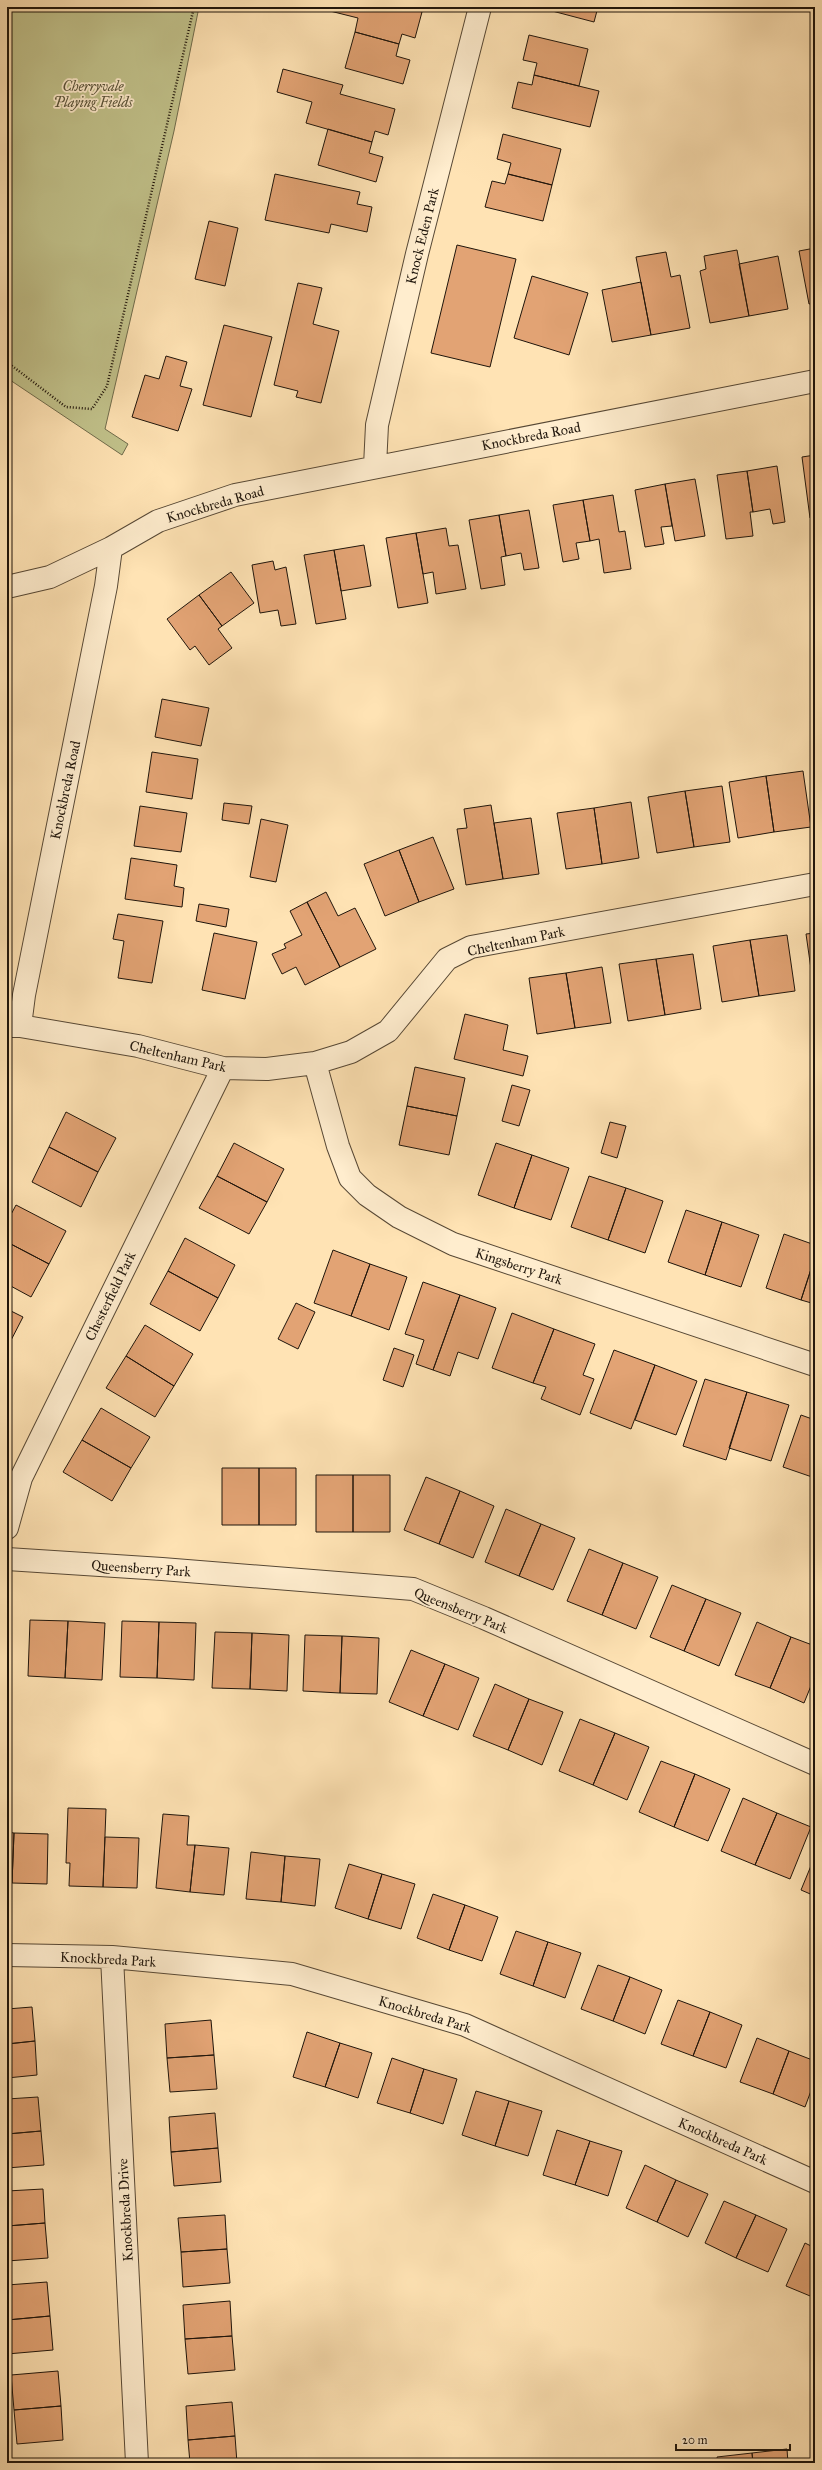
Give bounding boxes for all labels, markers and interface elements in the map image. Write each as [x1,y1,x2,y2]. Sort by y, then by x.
park label: Cherryvale Playing Fields [53,78,133,111]
street label: Knock Eden Park [402,186,443,286]
street label: Knockbreda Road [480,419,582,454]
street label: Knockbreda Road [164,482,266,527]
street label: Knockbreda Road [47,739,84,841]
street label: Cheltenham Park [466,923,567,960]
street label: Cheltenham Park [128,1037,229,1076]
street label: Kingsberry Park [473,1244,565,1289]
street label: Chesterfield Park [81,1248,140,1344]
street label: Queensberry Park [91,1557,192,1580]
street label: Queensberry Park [411,1584,511,1637]
street label: Knockbreda Park [60,1948,157,1971]
street label: Knockbreda Park [376,1992,474,2037]
street label: Knockbreda Park [675,2114,771,2169]
street label: Knockbreda Drive [114,2158,137,2262]
scale bar [676,2426,790,2452]
text: 20 m [682,2433,708,2447]

